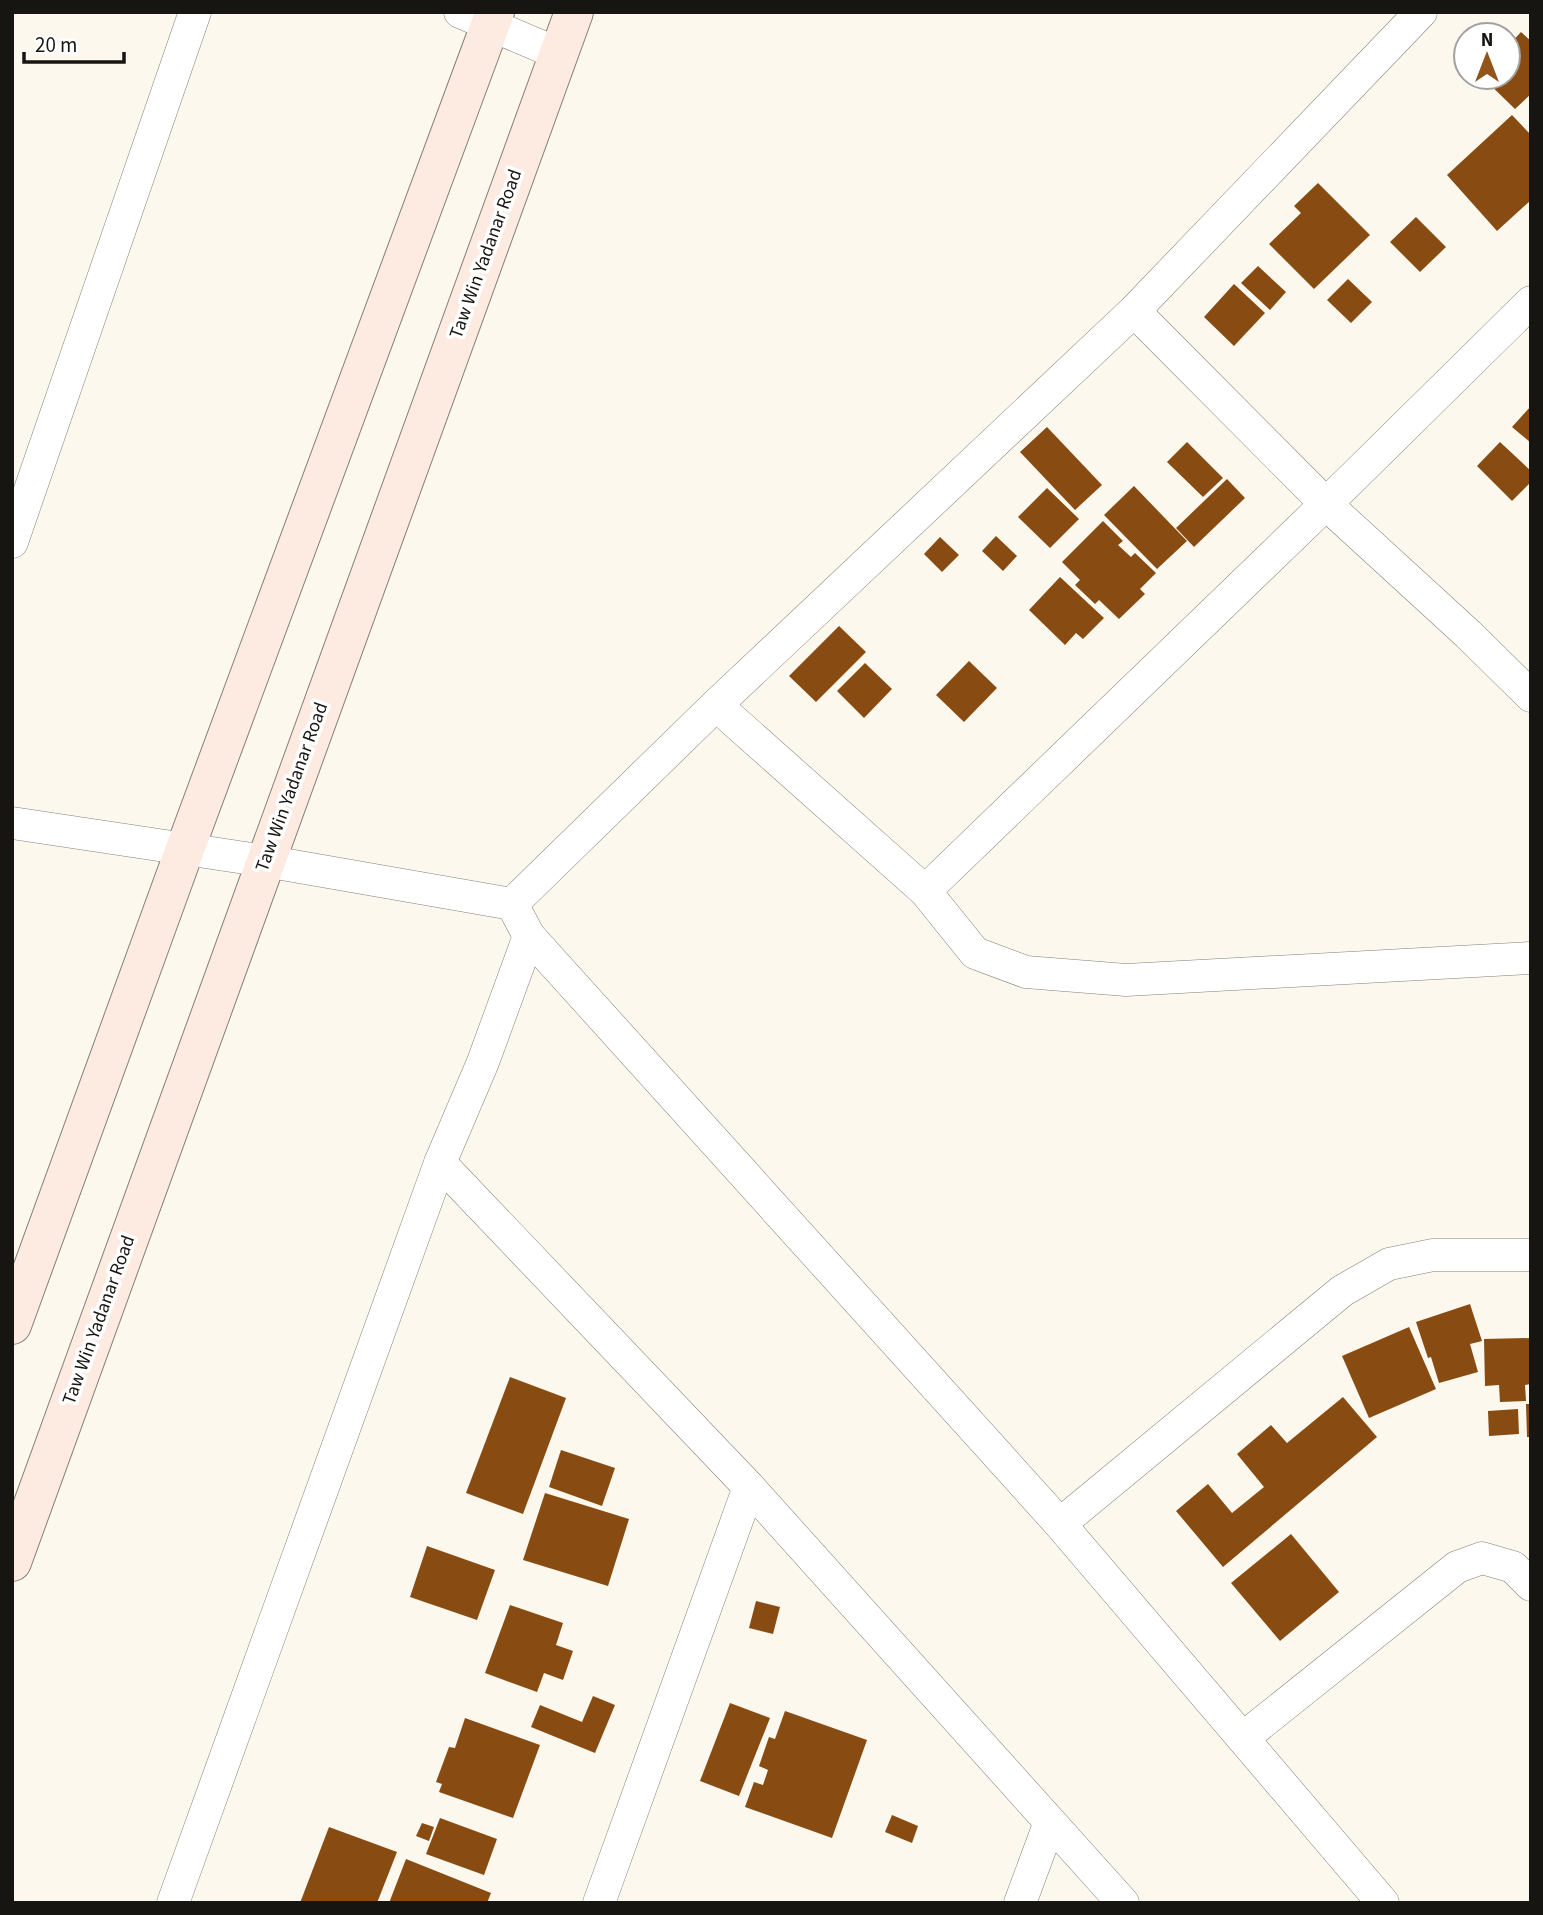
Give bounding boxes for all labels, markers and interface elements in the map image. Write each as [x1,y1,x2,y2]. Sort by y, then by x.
scale bar [24,21,124,65]
north arrow [1452,21,1522,91]
text: N [1481,27,1493,54]
text: 20 m [35,30,77,60]
street label: Taw Win Yadanar Road [443,166,529,342]
street label: Taw Win Yadanar Road [249,699,335,875]
street label: Taw Win Yadanar Road [56,1232,142,1408]

